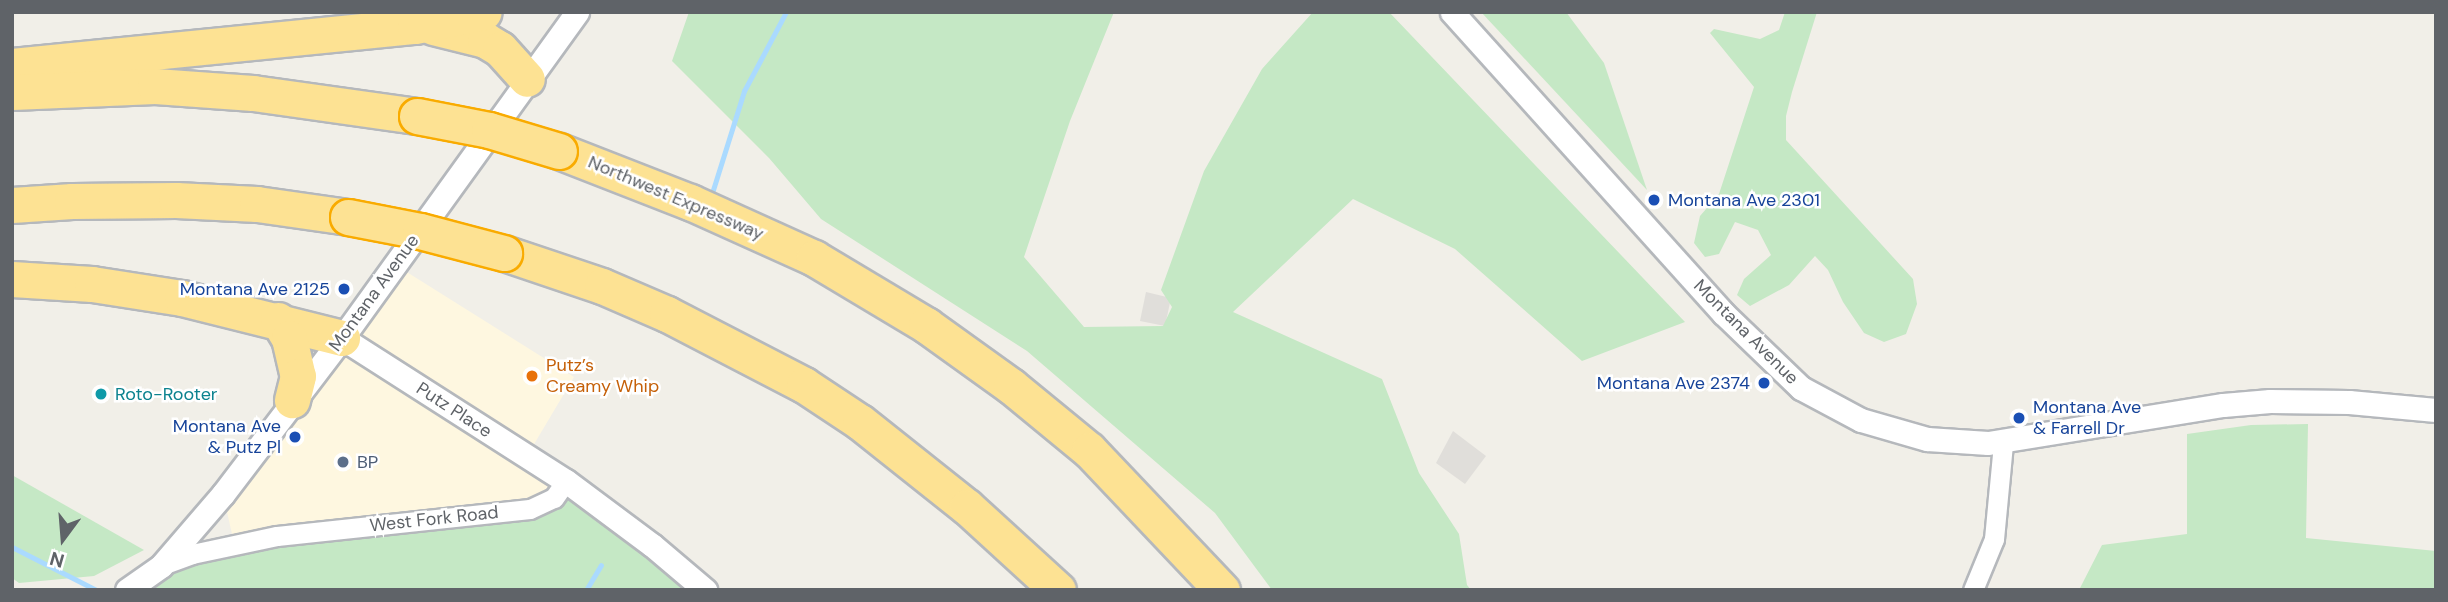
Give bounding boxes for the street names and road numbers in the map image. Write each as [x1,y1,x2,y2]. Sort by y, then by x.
street label: Northwest Expressway [585,151,767,245]
street label: Montana Avenue [324,230,424,356]
street label: Montana Avenue [1689,275,1803,389]
street label: Putz Place [412,378,496,442]
street label: West Fork Road [368,501,500,537]

